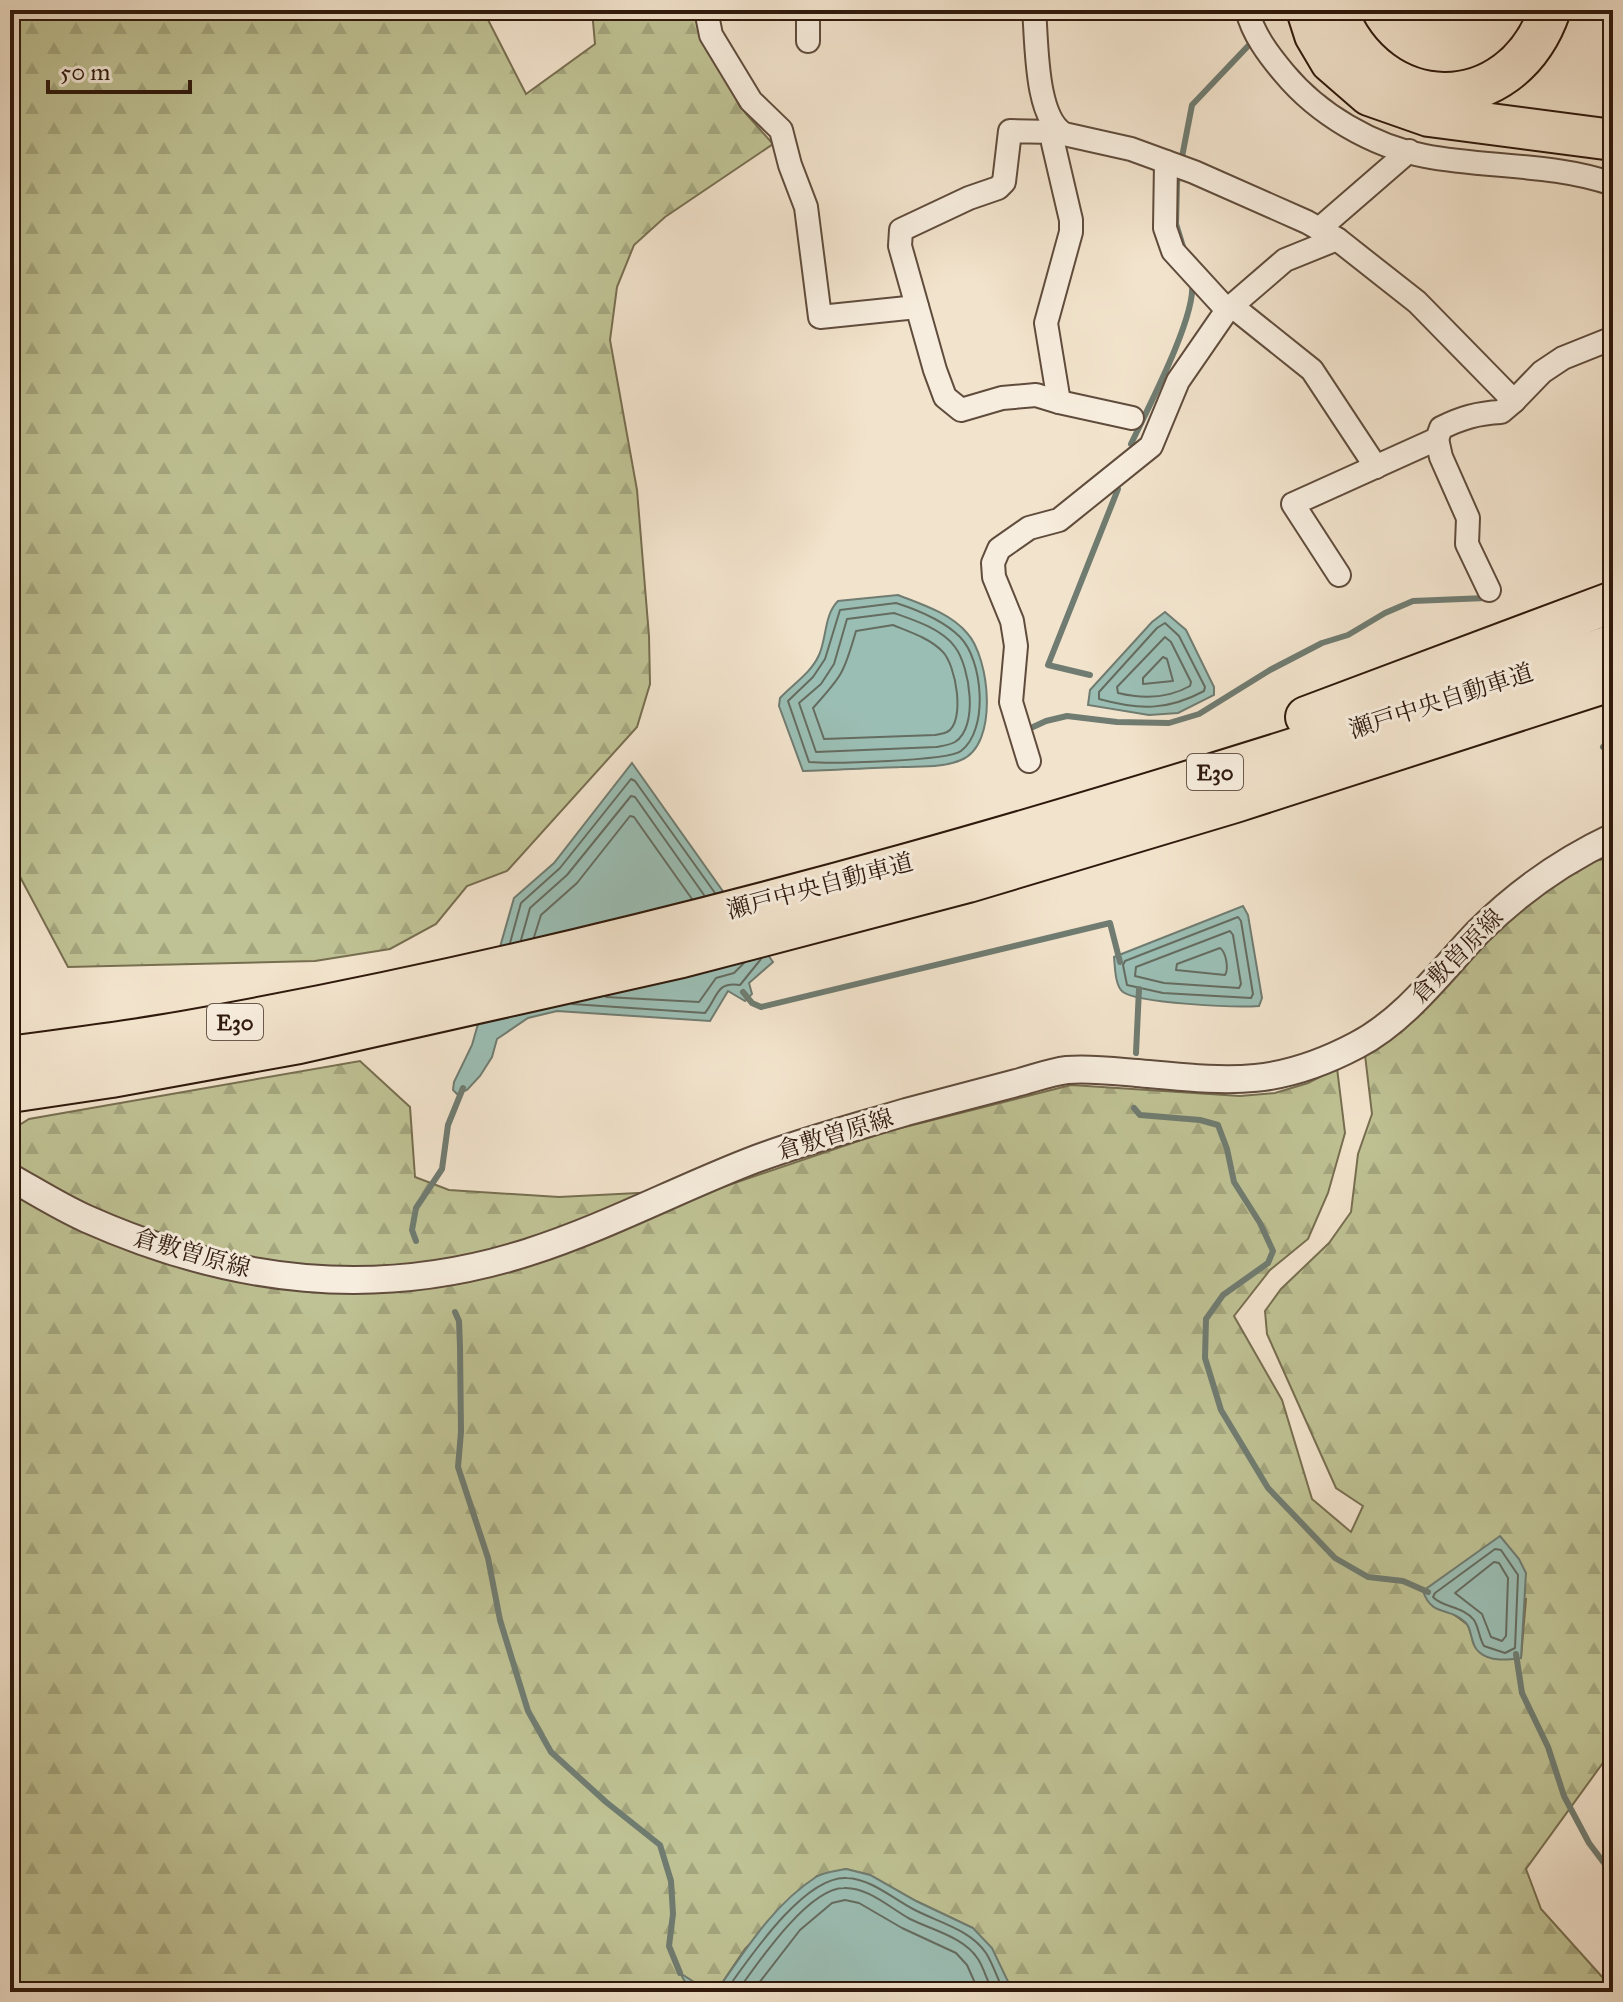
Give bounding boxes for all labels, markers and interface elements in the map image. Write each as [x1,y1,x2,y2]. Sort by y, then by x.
scale bar [48,44,190,94]
text: 50 m [60,57,110,87]
street label: 瀬戸中央自動車道 [1345,657,1537,745]
road number: E30 [1187,754,1243,790]
street label: 瀬戸中央自動車道 [723,847,917,925]
street label: 倉敷曽原線 [1405,902,1509,1010]
road number: E30 [207,1004,263,1040]
street label: 倉敷曽原線 [773,1102,897,1166]
street label: 倉敷曽原線 [130,1222,254,1284]

